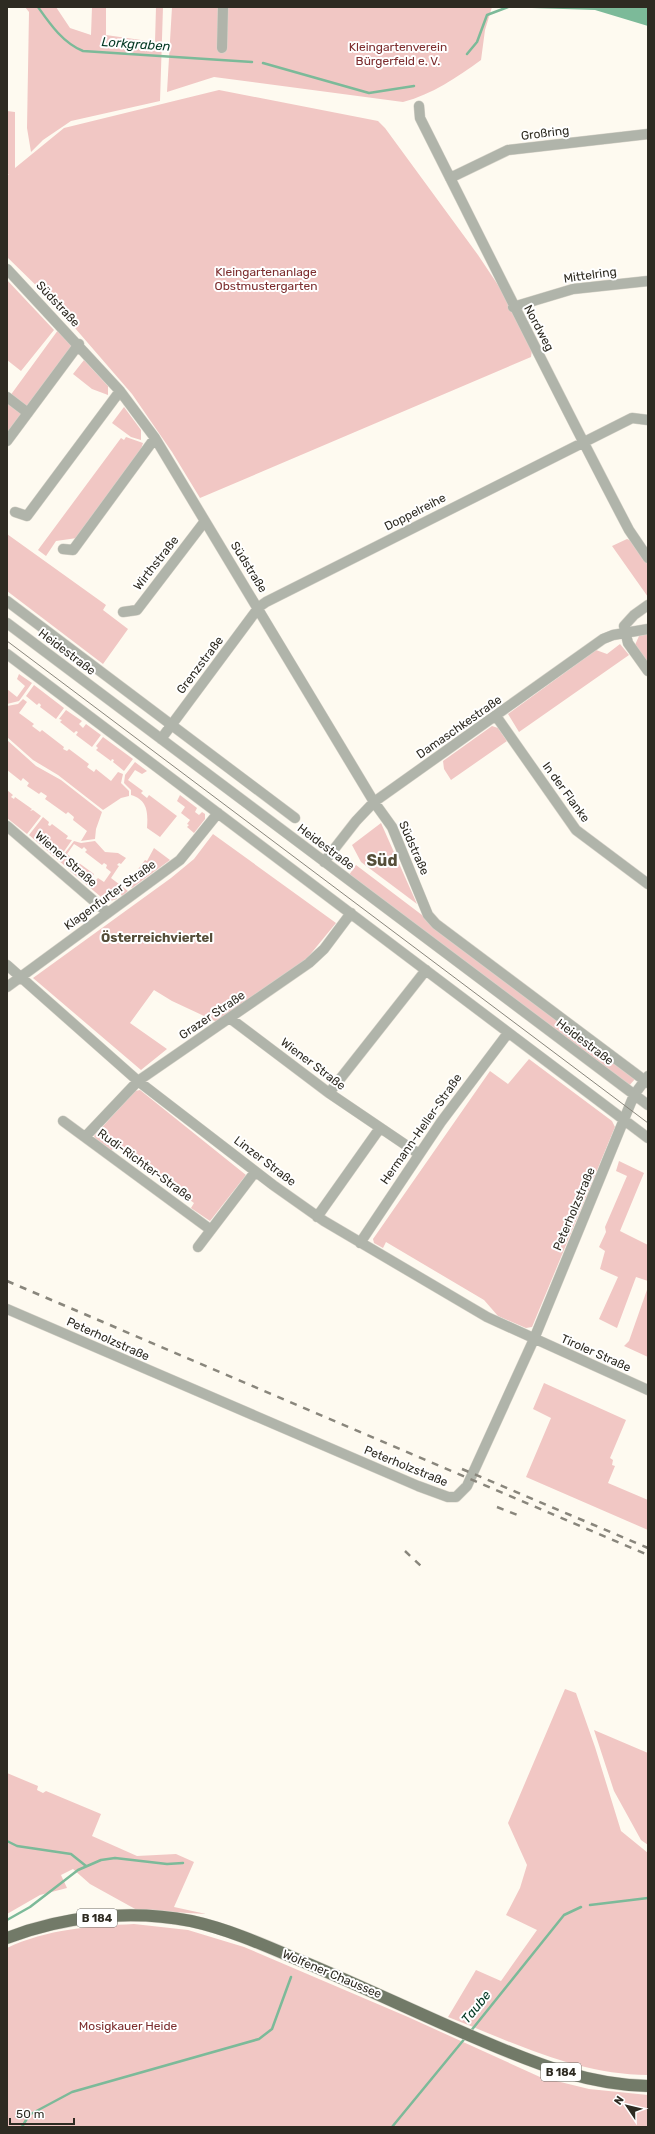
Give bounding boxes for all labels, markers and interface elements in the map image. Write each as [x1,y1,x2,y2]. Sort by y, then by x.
water label: Lorkgraben [101,34,171,55]
park label: Kleingartenverein Bürgerfeld e. V. [349,40,447,68]
street label: Großring [520,123,570,143]
street label: Mittelring [563,264,617,286]
park label: Kleingartenanlage Obstmustergarten [215,265,317,293]
street label: Südstraße [33,278,83,330]
street label: Nordweg [521,303,557,353]
street label: Doppelreihe [382,490,448,533]
street label: Wirthstraße [131,533,182,593]
street label: Südstraße [228,539,270,595]
street label: Heidestraße [36,626,98,678]
street label: Grenzstraße [174,633,226,697]
street label: Damaschkestraße [414,692,504,762]
street label: In der Flanke [539,759,593,825]
street label: Südstraße [396,819,432,877]
street label: Heidestraße [295,821,357,873]
street label: Wiener Straße [32,828,100,890]
district label: Süd [367,851,397,870]
street label: Klagenfurter Straße [61,857,159,933]
district label: Österreichviertel [101,930,213,945]
street label: Grazer Straße [176,988,248,1042]
street label: Heidestraße [554,1016,616,1068]
street label: Wiener Straße [278,1035,348,1093]
street label: Hermann-Heller-Straße [377,1071,465,1187]
street label: Rudi-Richter-Straße [95,1126,195,1204]
street label: Linzer Straße [231,1133,299,1189]
street label: Peterholzstraße [550,1165,598,1253]
street label: Peterholzstraße [64,1314,152,1364]
street label: Tiroler Straße [559,1331,633,1375]
street label: Peterholzstraße [362,1443,450,1489]
road number: B 184 [77,1909,117,1927]
street label: Wolfener Chaussee [280,1947,384,2001]
water label: Taube [458,1988,494,2026]
park label: Mosigkauer Heide [79,2019,178,2033]
road number: B 184 [541,2063,581,2081]
north arrow [607,2086,647,2126]
text: N [612,2094,627,2108]
scale bar [10,2100,74,2126]
text: 50 m [16,2107,44,2121]

